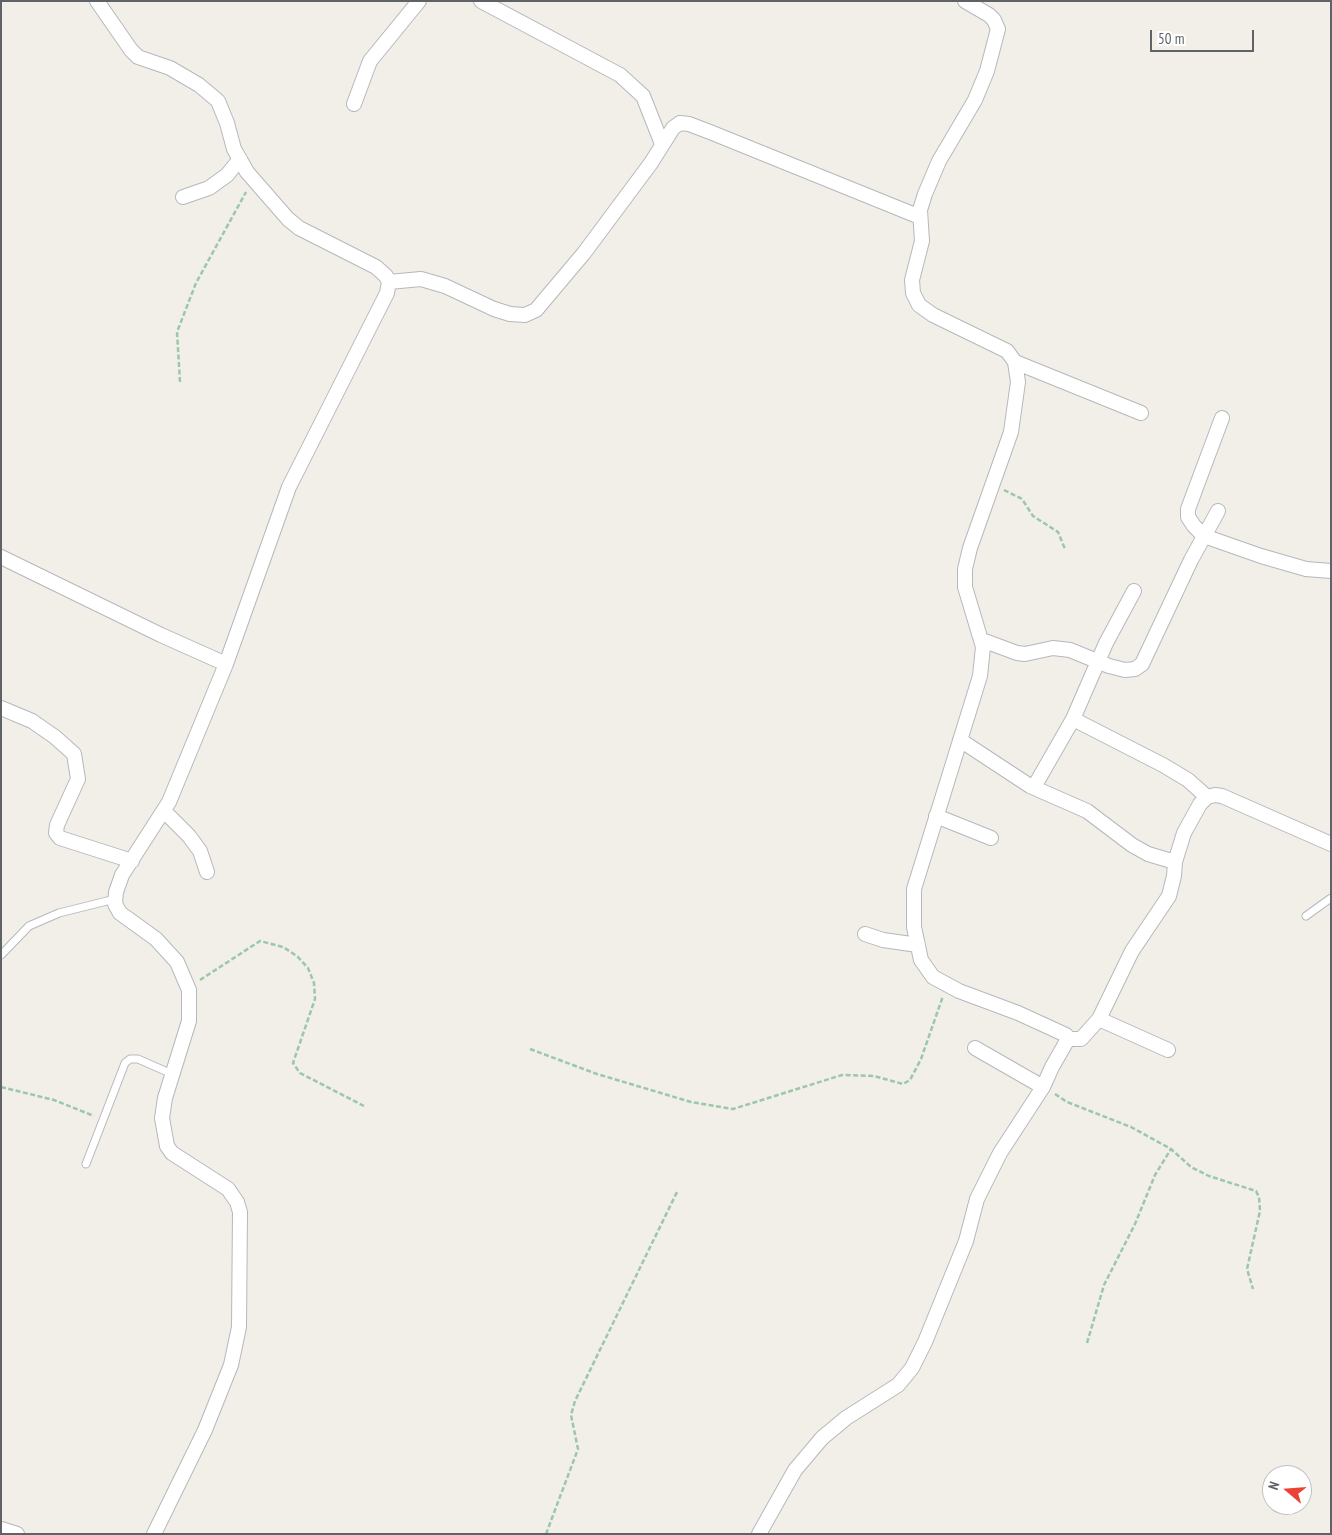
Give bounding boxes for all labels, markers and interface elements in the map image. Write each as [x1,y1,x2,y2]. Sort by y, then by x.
scale bar [1152,20,1256,52]
text: 50 m [1158,29,1184,48]
north arrow [1262,1465,1312,1515]
text: N [1264,1479,1283,1492]

